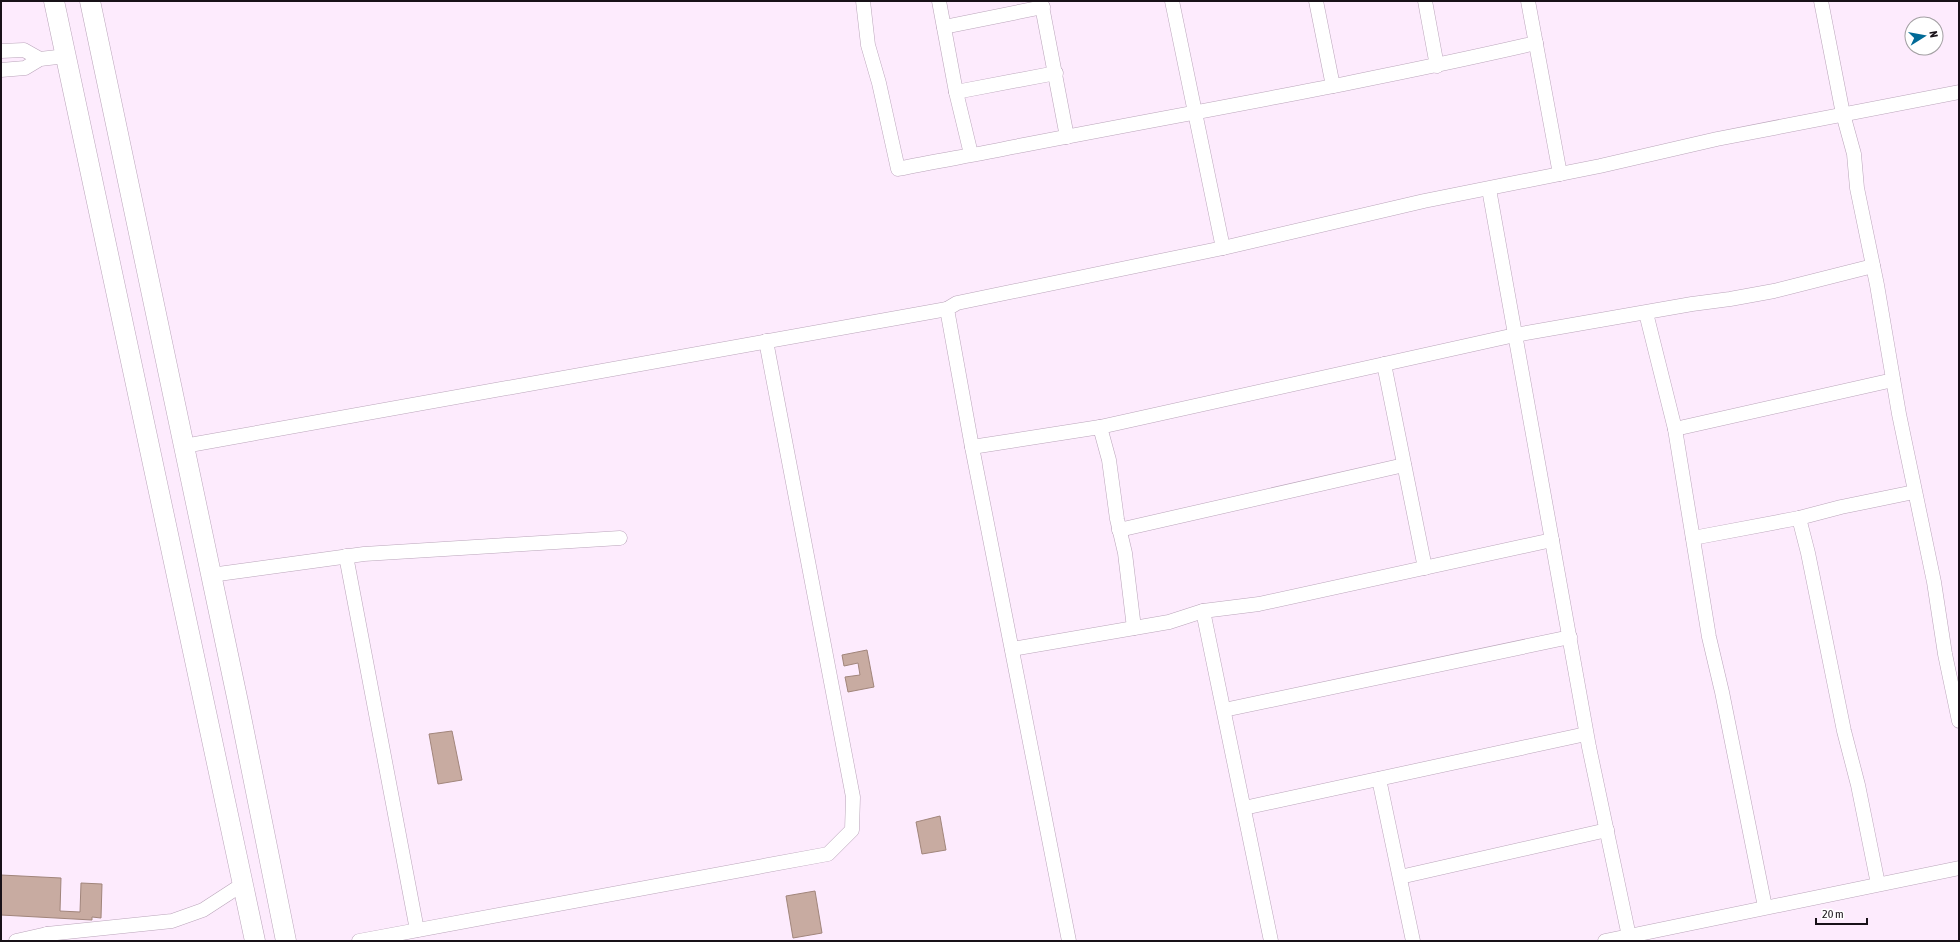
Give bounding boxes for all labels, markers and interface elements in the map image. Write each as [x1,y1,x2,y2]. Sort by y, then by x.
north arrow [1904,16,1944,56]
text: N [1927,30,1940,38]
scale bar [1816,900,1867,926]
text: 20 m [1822,907,1844,921]

